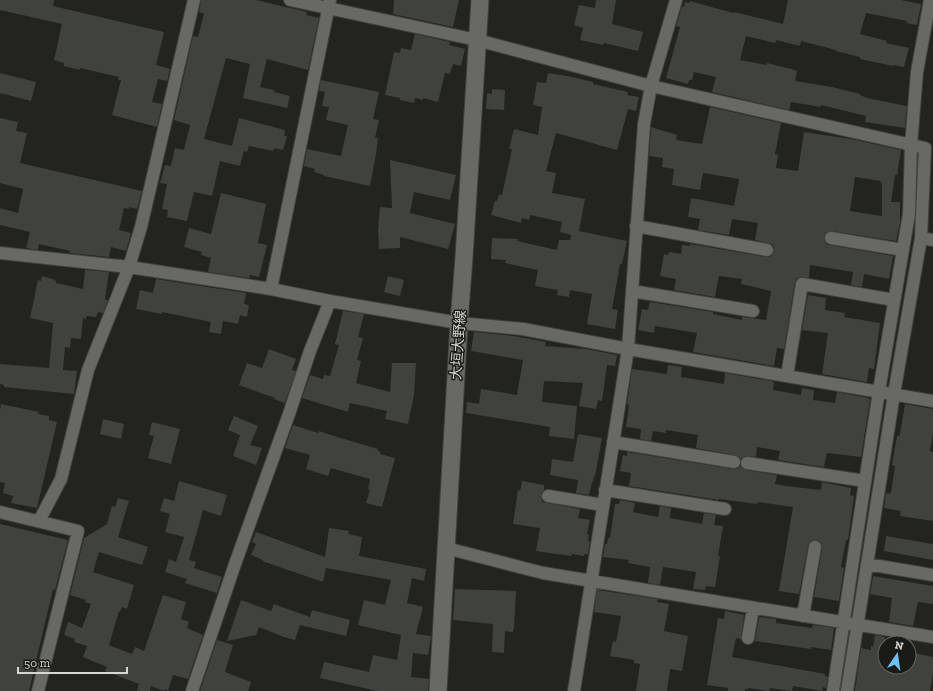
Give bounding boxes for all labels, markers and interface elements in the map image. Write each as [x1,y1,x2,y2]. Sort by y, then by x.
street label: 大垣大野線 [448,310,469,381]
north arrow [877,635,917,675]
text: N [894,638,905,653]
scale bar [18,649,127,675]
text: 50 m [24,656,51,670]

